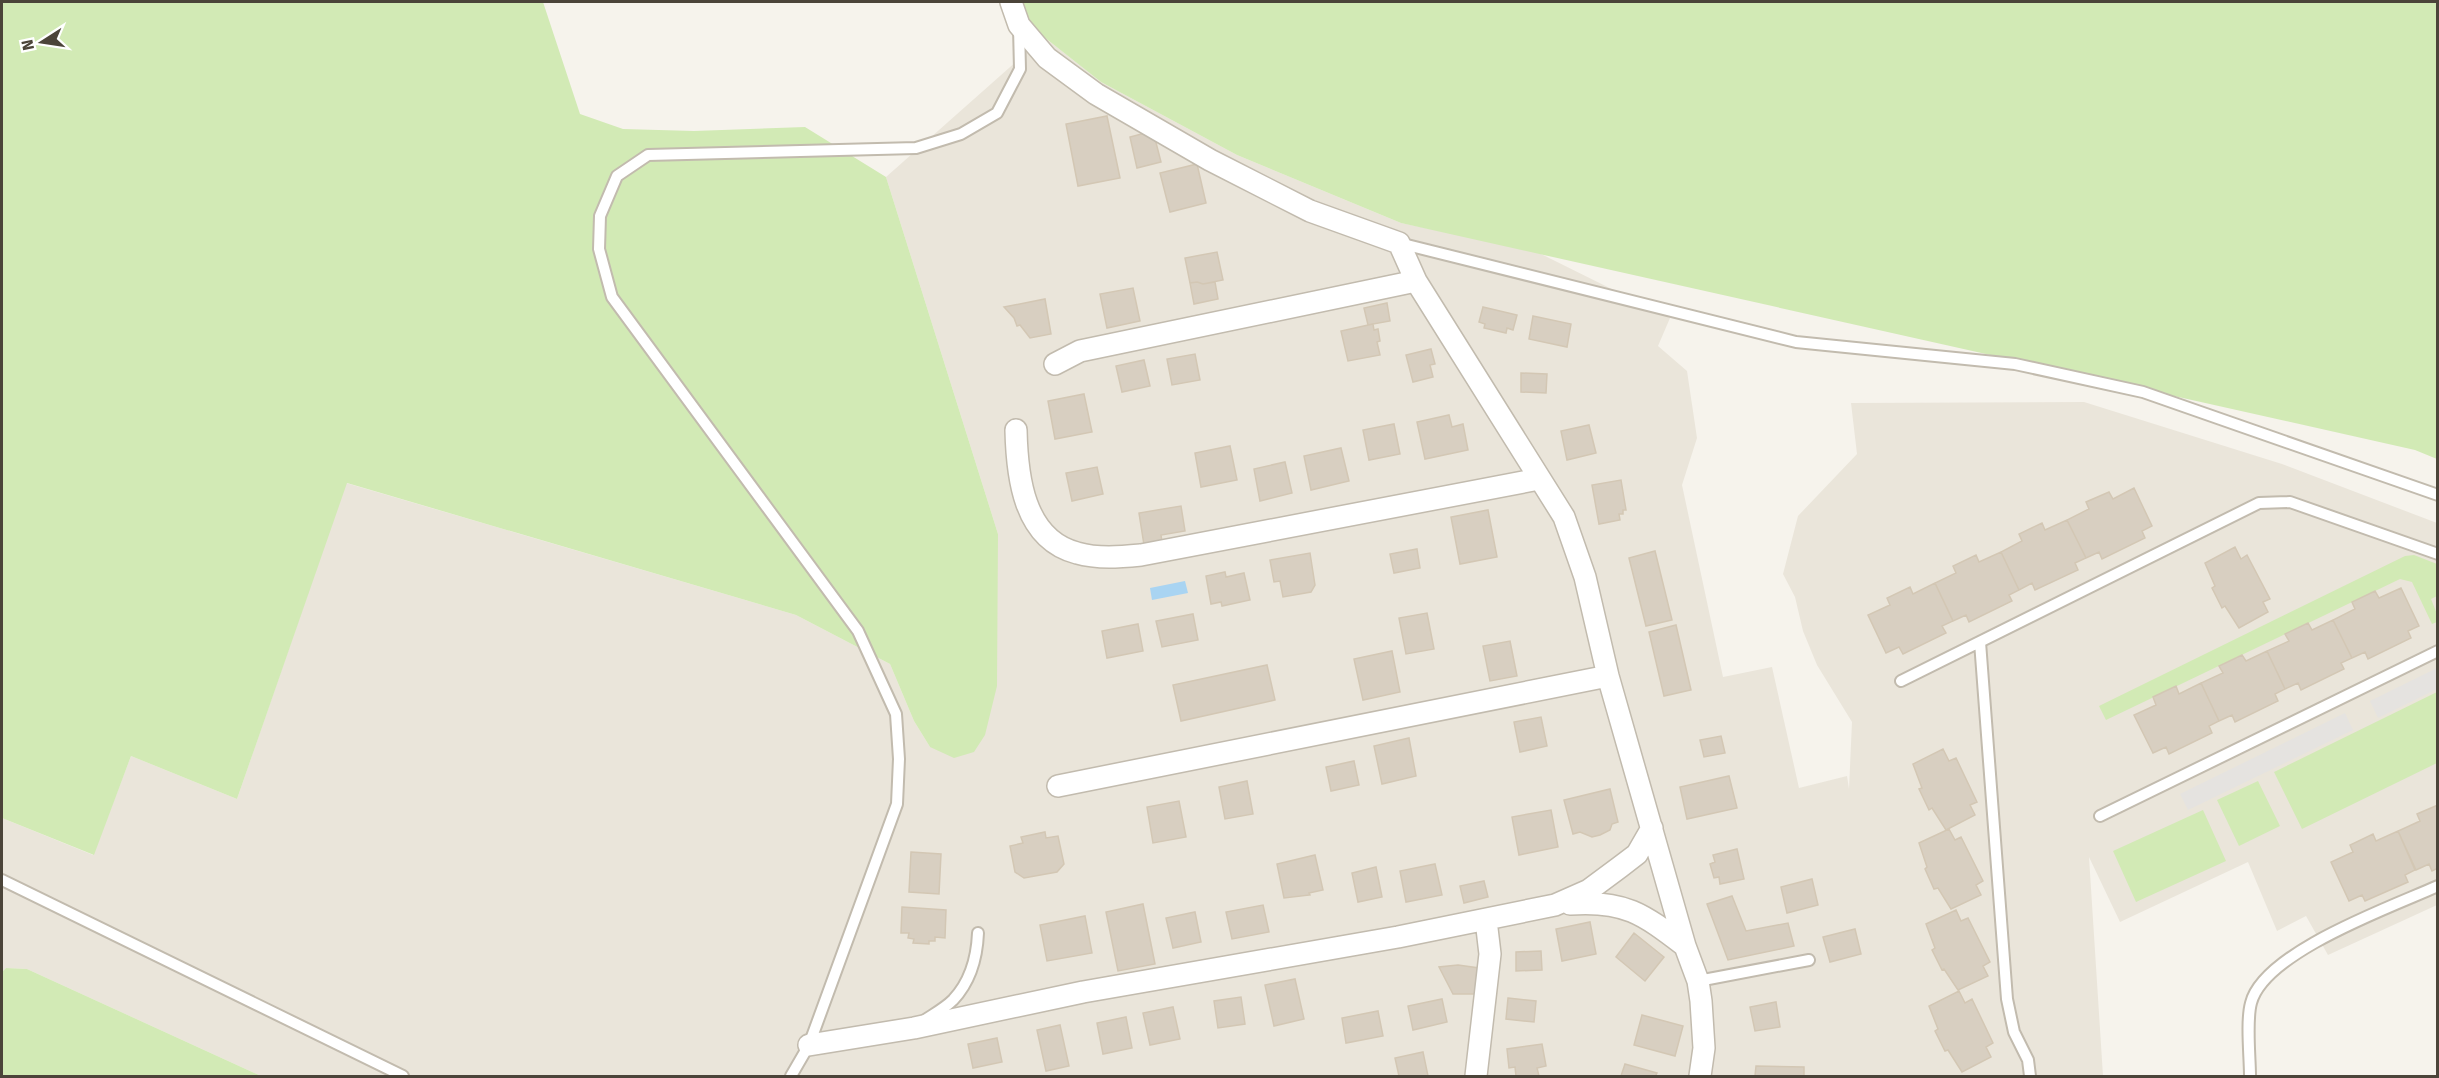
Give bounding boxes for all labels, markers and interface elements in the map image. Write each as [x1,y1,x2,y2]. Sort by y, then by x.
north arrow [12,12,72,72]
text: N [17,38,38,52]

